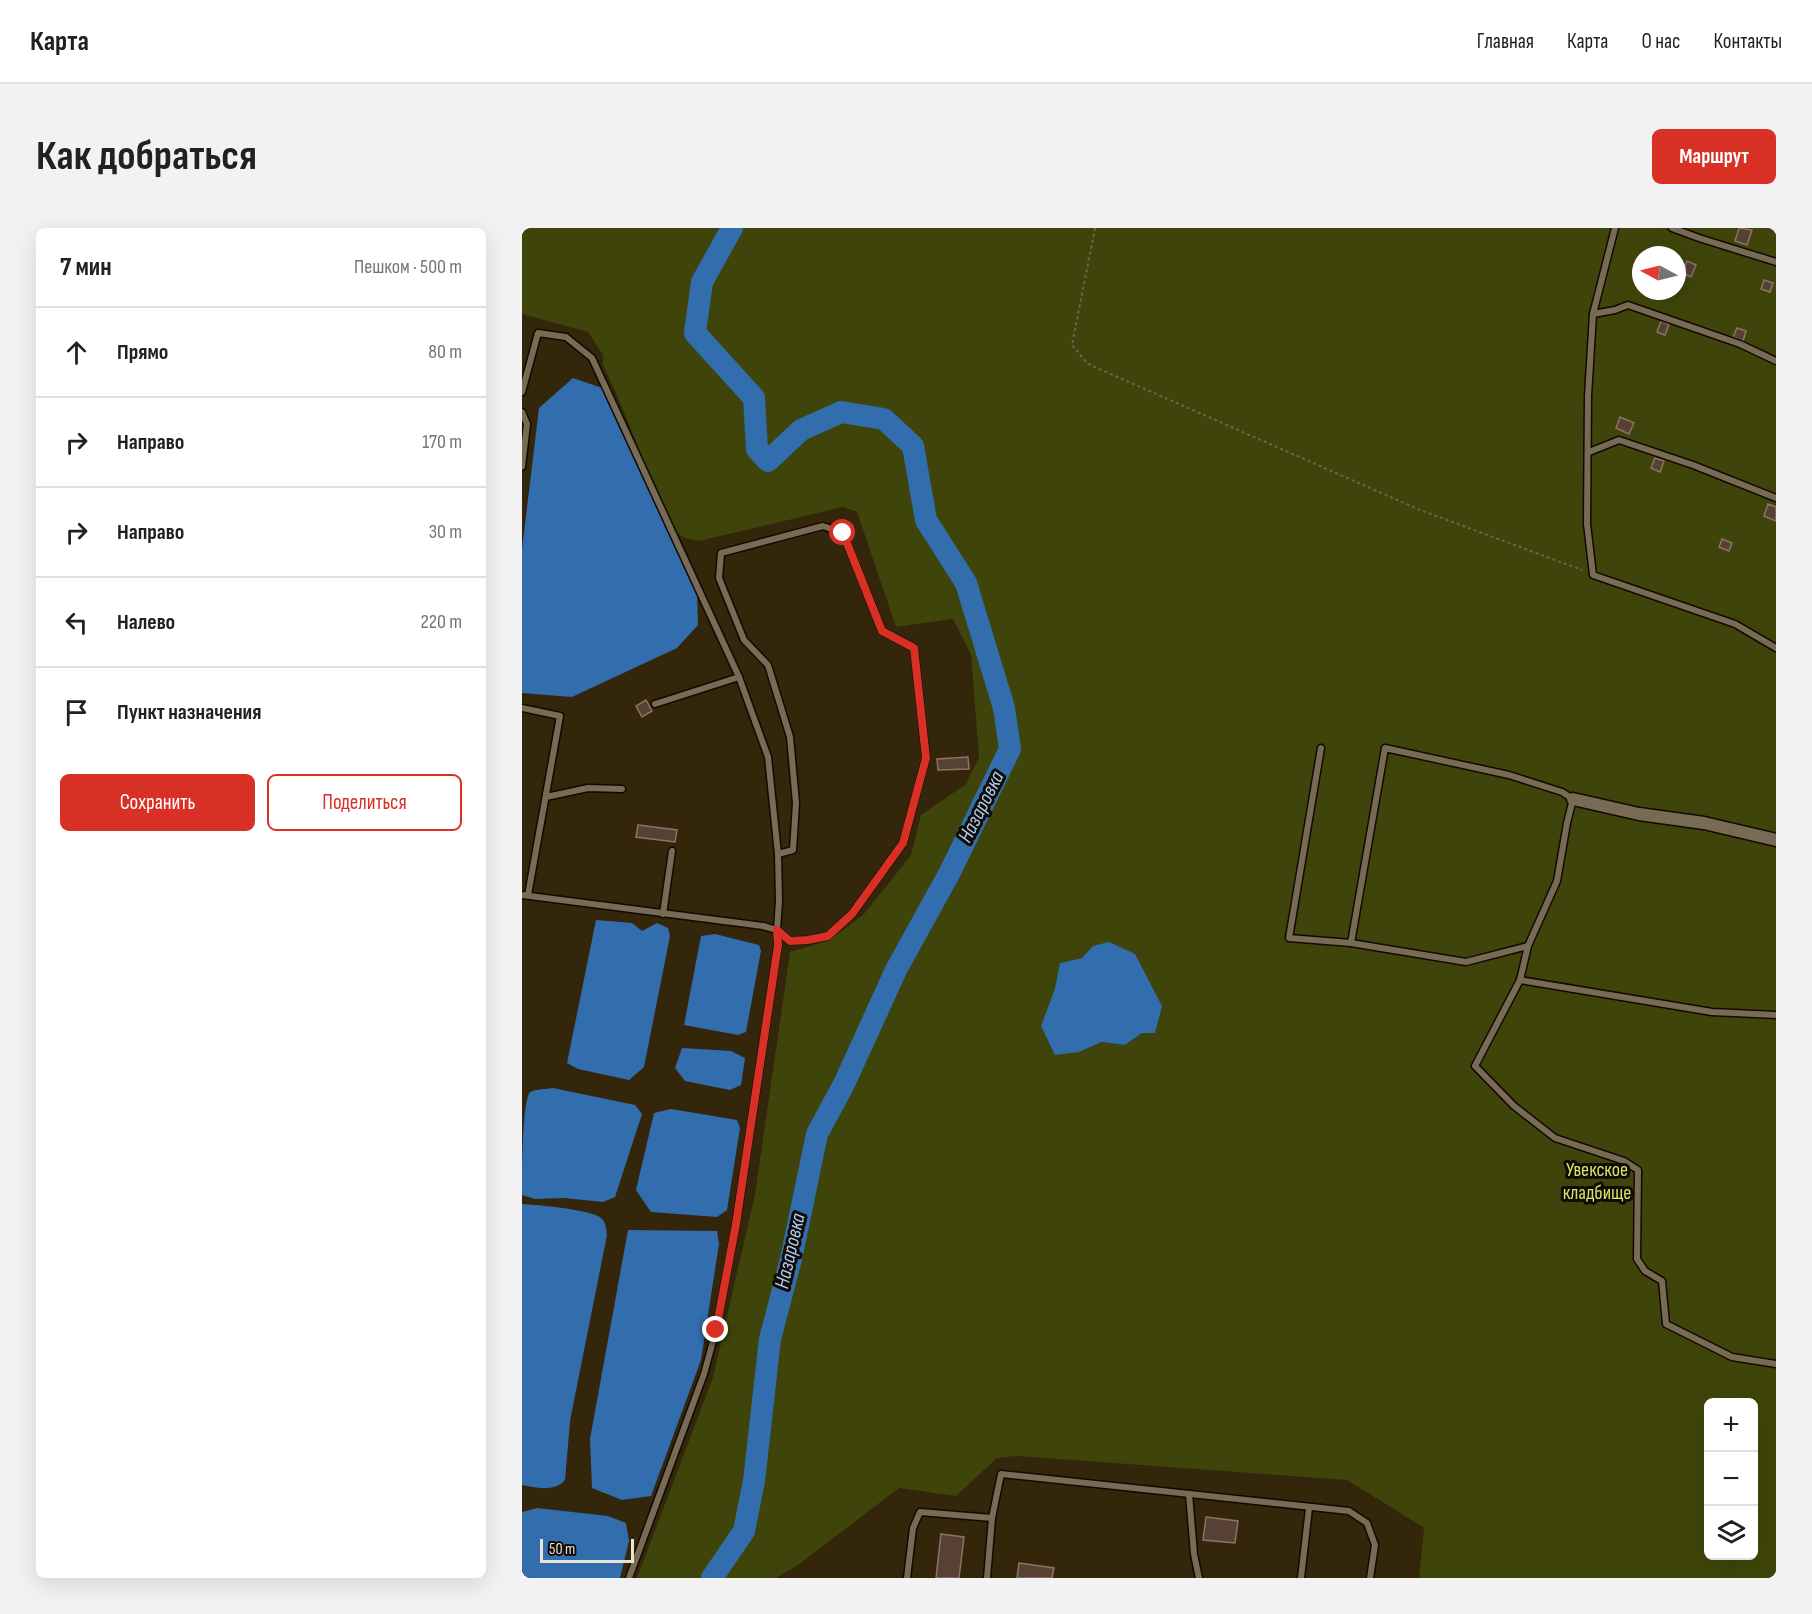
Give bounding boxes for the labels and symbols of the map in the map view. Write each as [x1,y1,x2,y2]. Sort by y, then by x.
north arrow [1632,246,1686,300]
route start [829,519,855,545]
water label: Назаровка [952,767,1010,847]
park label: Увекское кладбище [1563,1158,1631,1205]
water label: Назаровка [769,1210,811,1291]
route end [702,1316,728,1342]
scale bar [540,1536,634,1564]

